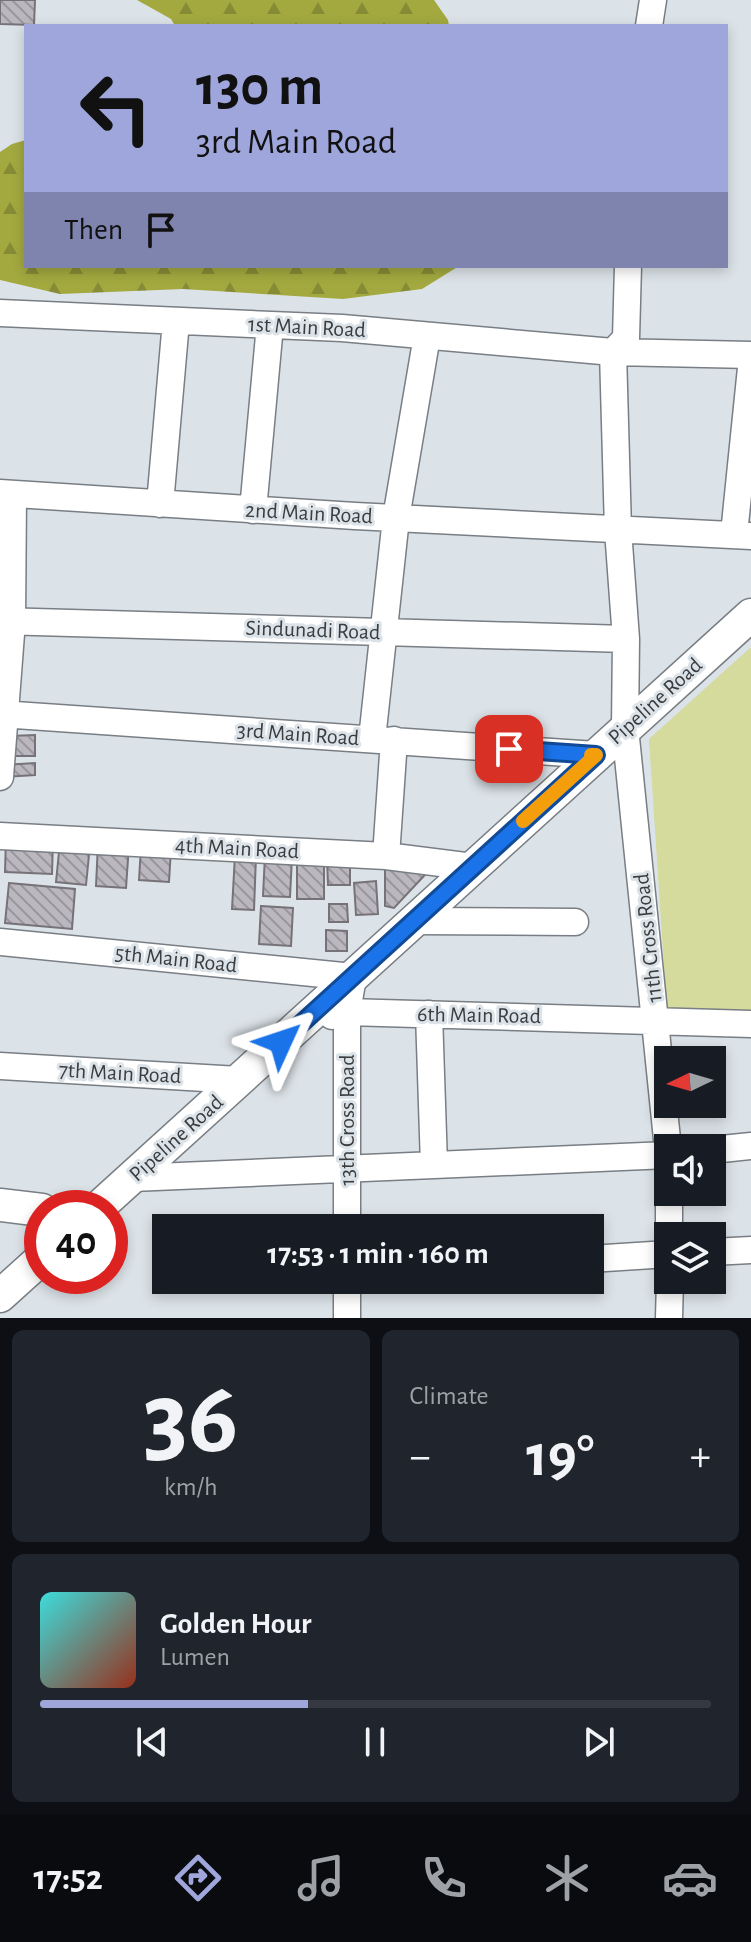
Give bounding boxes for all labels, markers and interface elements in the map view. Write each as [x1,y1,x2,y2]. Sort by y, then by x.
icon: left [64,56,168,160]
text: 130 m [196,59,323,115]
text: 3rd Main Road [196,124,397,160]
icon: arrive [139,208,183,252]
text: Then [64,215,123,245]
street label: 1st Main Road [248,313,366,341]
street label: 2nd Main Road [245,499,373,527]
street label: Sindunadi Road [245,617,381,643]
street label: Pipeline Road [604,653,706,749]
pin [475,715,543,783]
street label: 3rd Main Road [236,719,360,749]
icon: arrive [487,727,531,771]
street label: 4th Main Road [174,834,300,862]
street label: 11th Cross Road [630,872,666,1004]
street label: 5th Main Road [114,942,238,976]
position arrow [239,1000,323,1084]
street label: 6th Main Road [417,1003,541,1027]
north arrow [654,1046,726,1118]
map controls [654,1046,726,1294]
street label: 13th Cross Road [336,1054,358,1186]
street label: 7th Main Road [58,1059,182,1087]
street label: Pipeline Road [125,1090,227,1186]
button: sound [654,1134,726,1206]
speed limit sign: 40 [24,1190,128,1294]
button: layers [654,1222,726,1294]
text: 17:53 · 1 min · 160 m [267,1239,489,1269]
text: 36 [143,1368,238,1472]
text: Climate [410,1383,488,1409]
text: 19° [526,1427,594,1487]
text: − [410,1435,431,1479]
text: + [690,1435,711,1479]
text: km/h [164,1474,218,1500]
text: Golden Hour [160,1609,312,1639]
text: Lumen [160,1644,230,1670]
icon: previous [130,1720,174,1764]
icon: pause [353,1720,397,1764]
icon: next [577,1720,621,1764]
icon: directions [170,1850,226,1906]
icon: music [293,1850,349,1906]
icon: phone [416,1850,472,1906]
icon: climate [539,1850,595,1906]
icon: car [662,1850,718,1906]
text: 17:52 [33,1860,103,1896]

